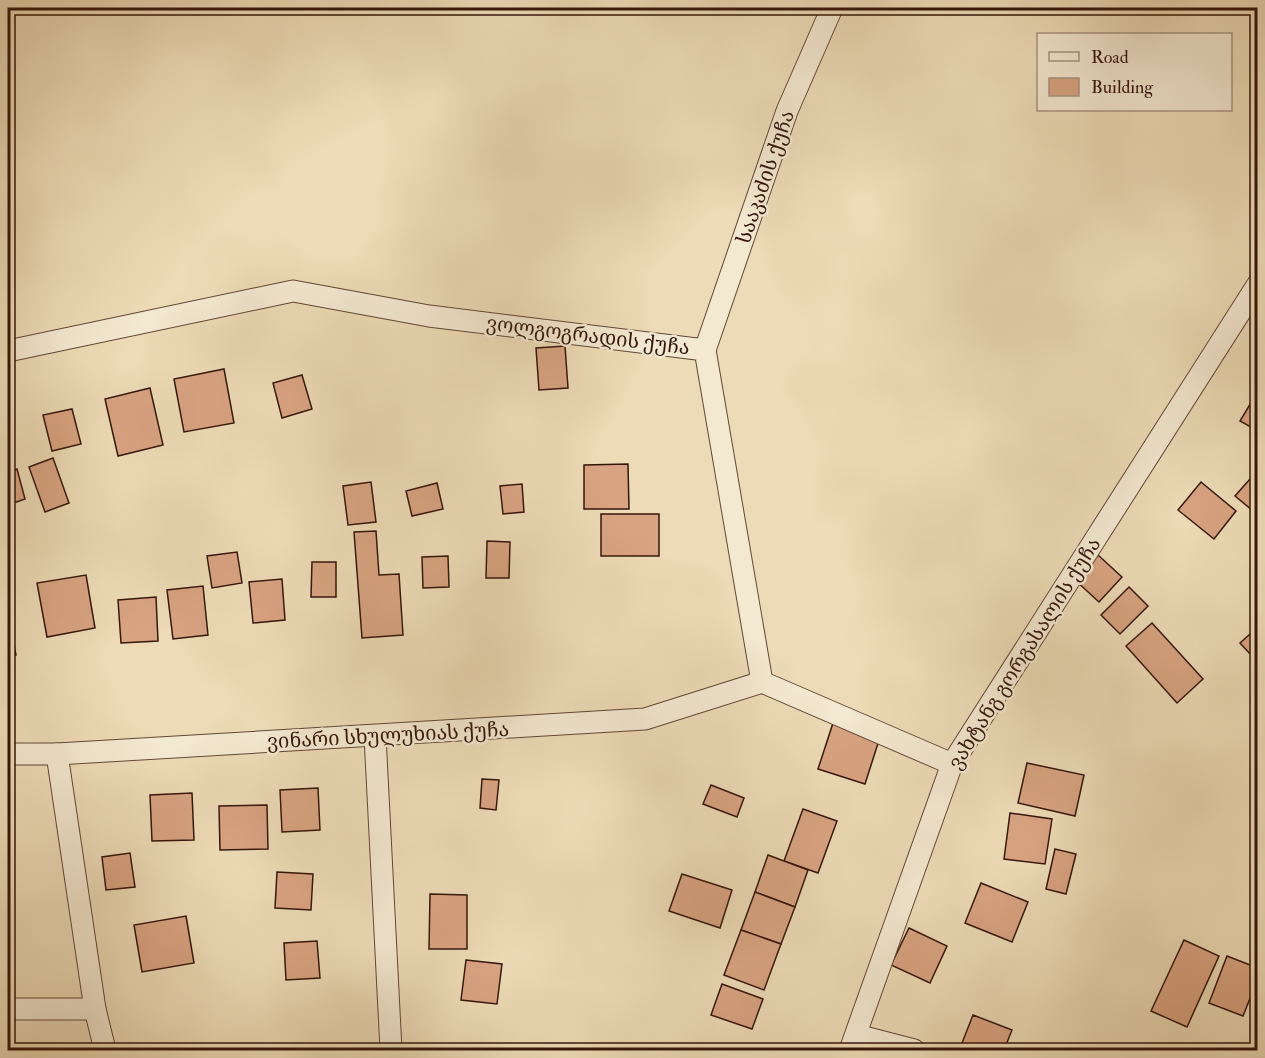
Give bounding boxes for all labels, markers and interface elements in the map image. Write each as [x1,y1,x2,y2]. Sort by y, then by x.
legend [1037,33,1232,111]
text: Road [1091,46,1129,69]
text: Building [1091,76,1154,99]
street label: სააკაძის ქუჩა [731,107,800,247]
street label: ვოლგოგრადის ქუჩა [485,311,691,360]
street label: ვახტანგ გორგასალის ქუჩა [943,533,1106,774]
street label: ვინარი სხულუხიას ქუჩა [266,717,510,754]

